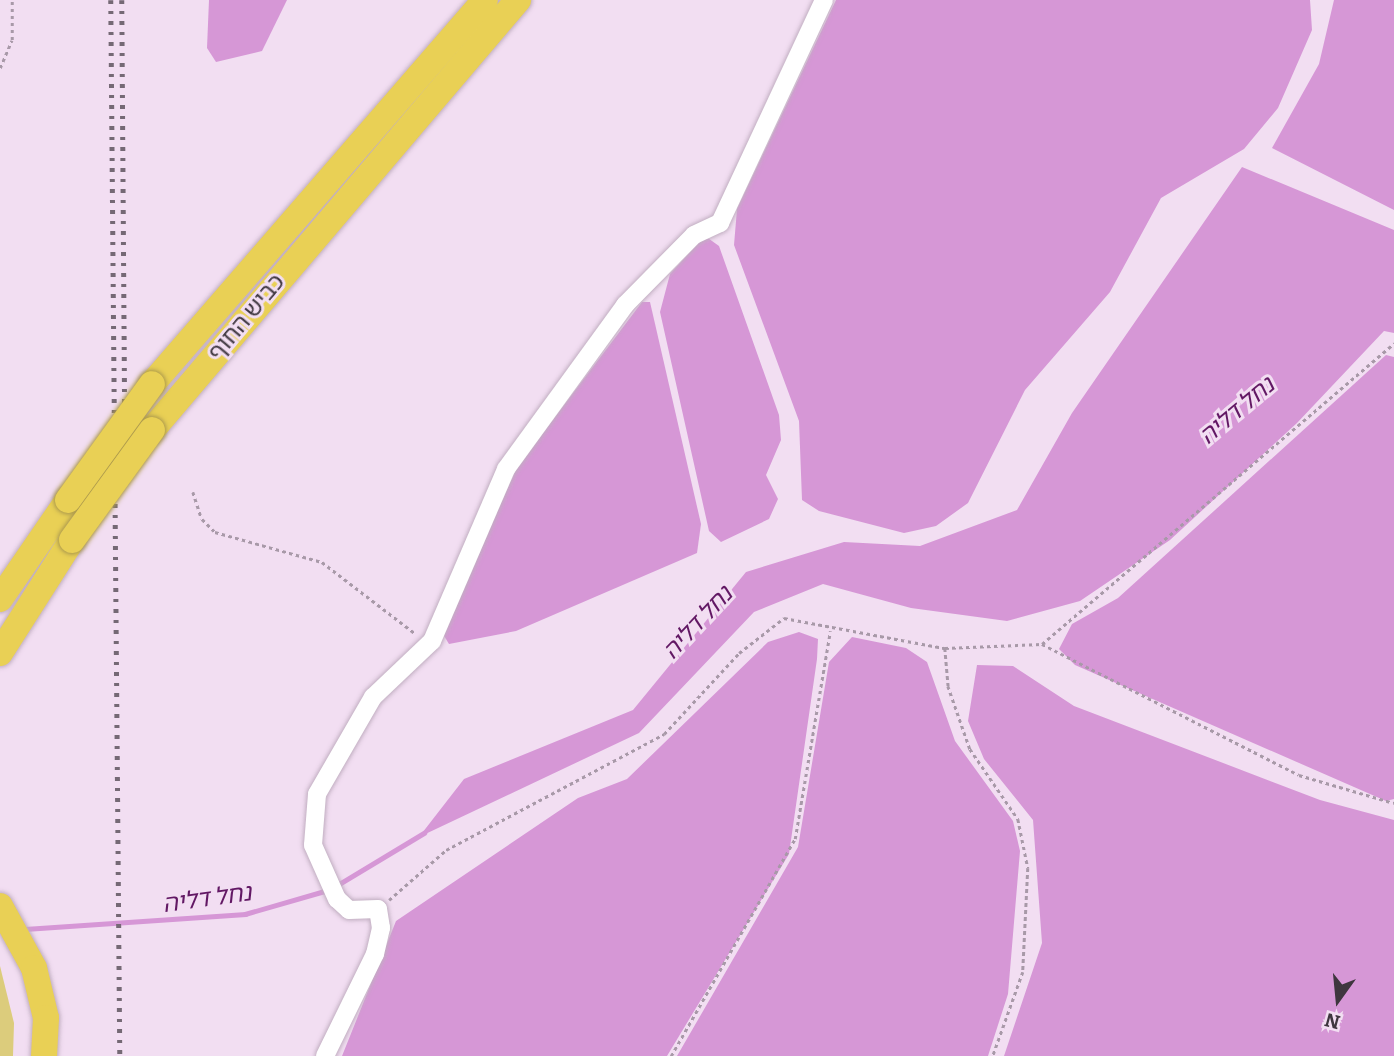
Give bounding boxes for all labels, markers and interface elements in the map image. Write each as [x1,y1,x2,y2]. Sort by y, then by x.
street label: כביש החוף [202,268,290,366]
water label: נחל דליה [1194,371,1280,451]
water label: נחל דליה [657,581,739,665]
water label: נחל דליה [161,879,253,919]
north arrow [1303,965,1373,1035]
text: N [1322,1008,1343,1034]

